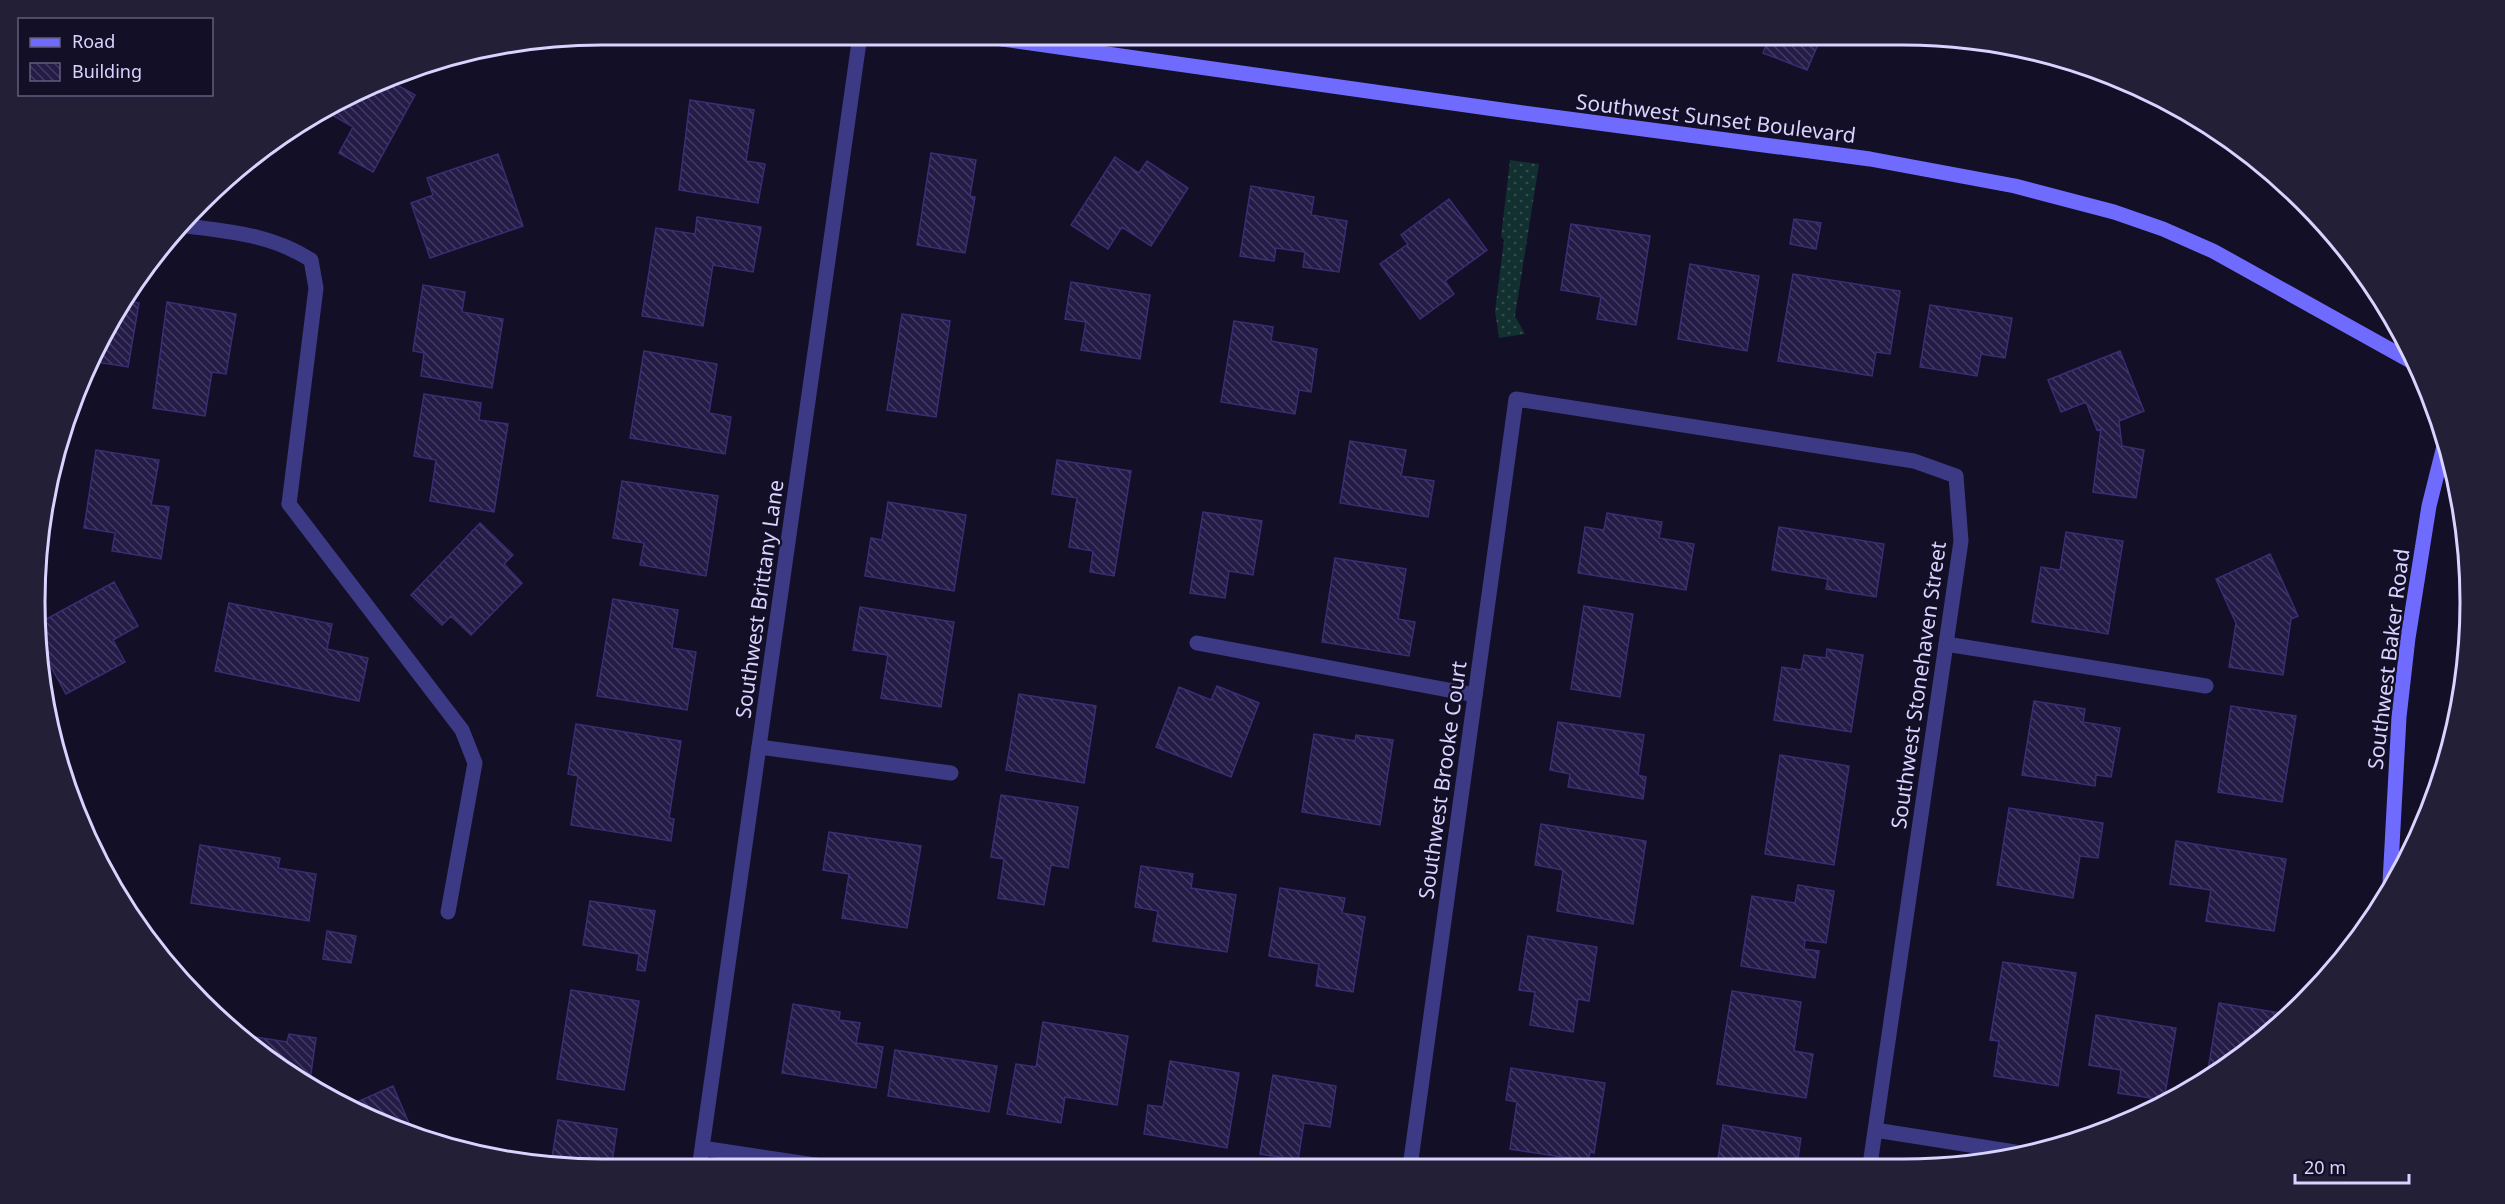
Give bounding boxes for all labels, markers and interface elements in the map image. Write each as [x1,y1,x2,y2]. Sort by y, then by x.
legend [18,18,213,96]
text: Road [72,29,115,53]
text: Building [72,59,142,83]
street label: Southwest Sunset Boulevard [1575,87,1857,149]
street label: Southwest Brittany Lane [728,478,790,720]
street label: Southwest Stonehaven Street [1884,539,1952,831]
street label: Southwest Baker Road [2361,547,2415,771]
street label: Southwest Brooke Court [1411,659,1473,901]
scale bar [2295,1147,2409,1185]
text: 20 m [2304,1155,2346,1179]

